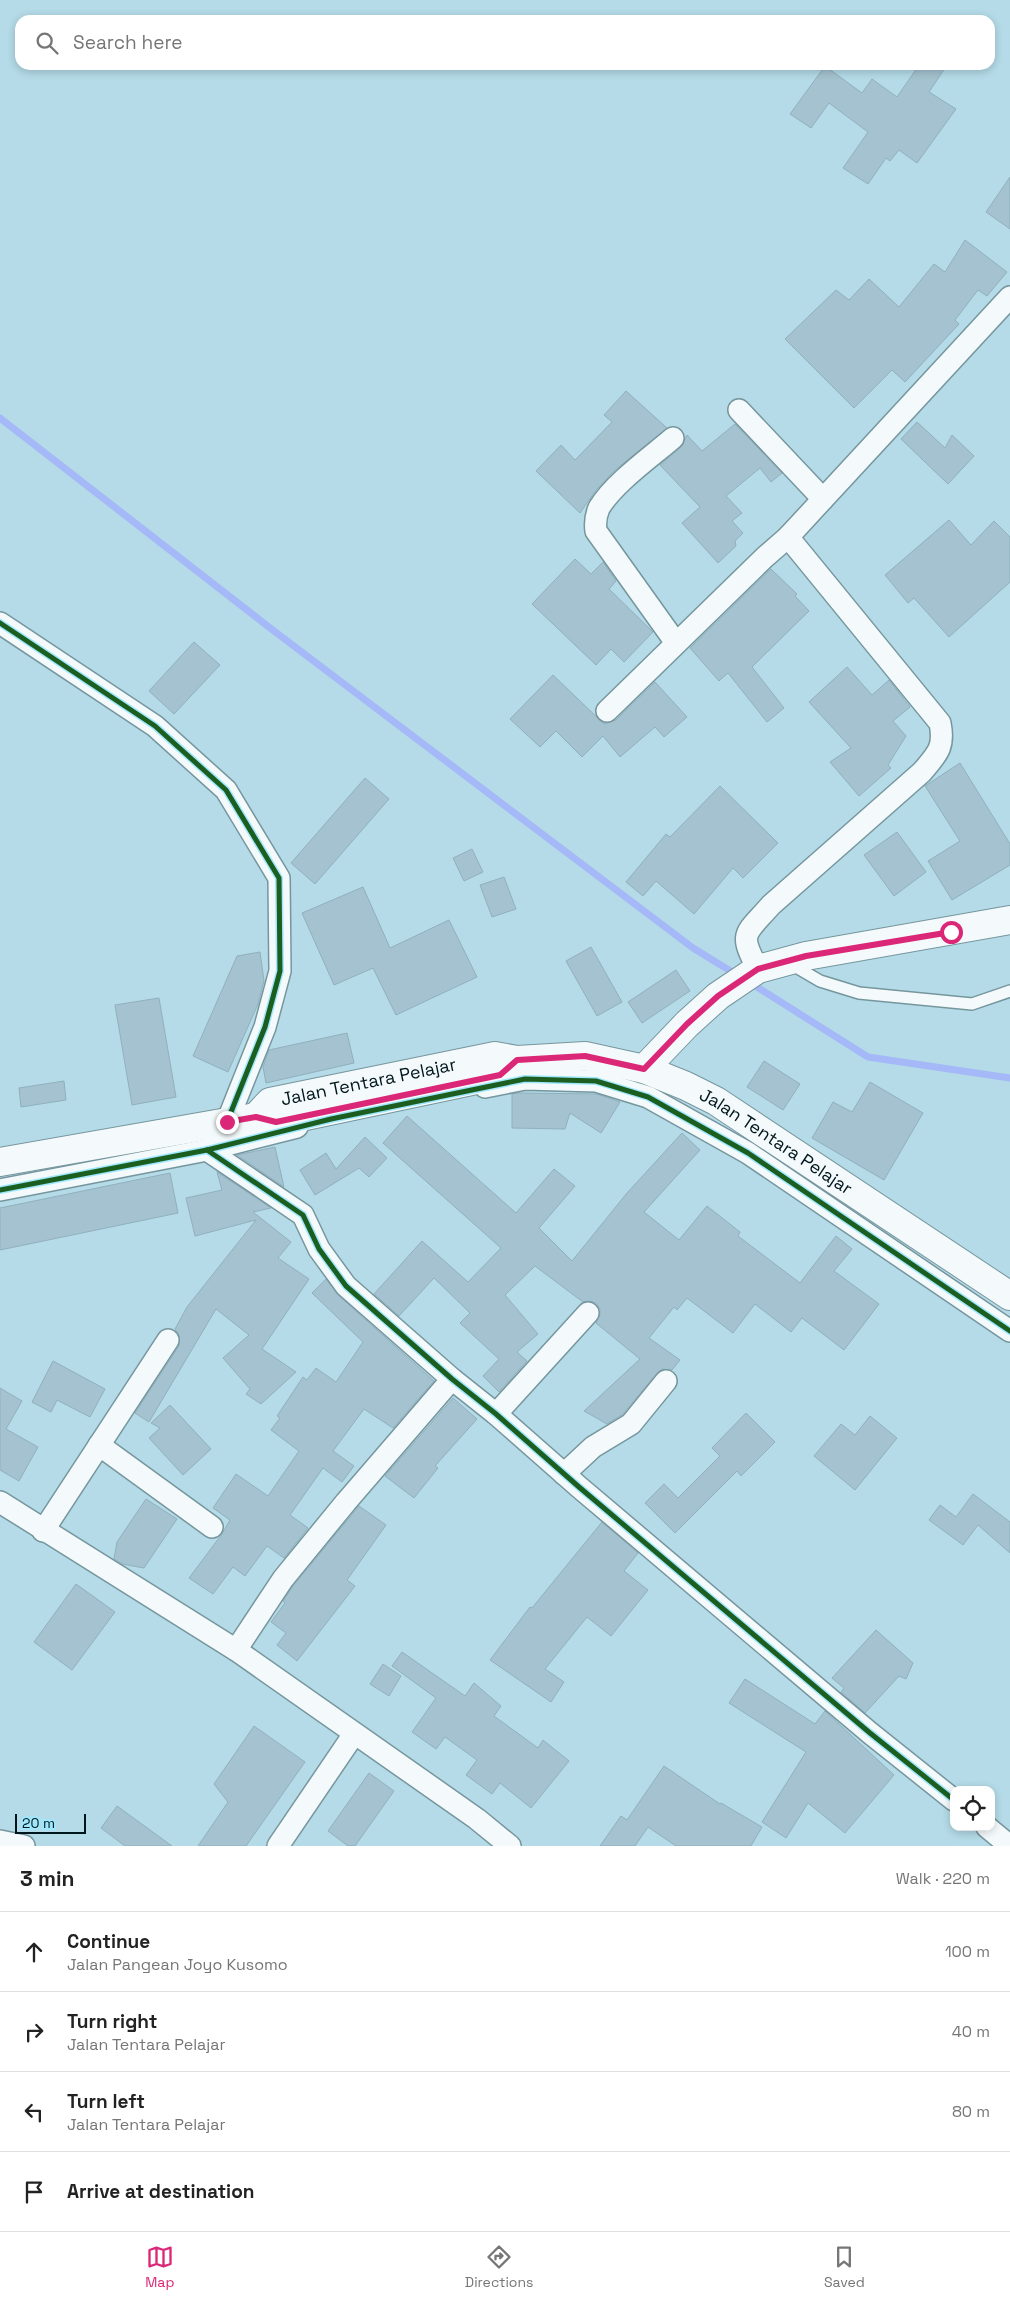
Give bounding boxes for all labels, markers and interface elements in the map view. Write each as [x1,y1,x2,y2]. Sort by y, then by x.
search box [15,15,995,70]
icon: search [33,29,61,57]
text: Search here [73,30,183,55]
route start [940,921,963,944]
street label: Jalan Tentara Pelajar [279,1052,458,1111]
street label: Jalan Tentara Pelajar [696,1083,857,1199]
route end [216,1111,239,1134]
map controls [950,1786,995,1831]
button: locate [950,1786,995,1831]
scale bar [15,1811,86,1834]
text: 20 m [22,1814,55,1832]
text: 3 min [20,1865,75,1892]
text: Walk · 220 m [896,1868,990,1889]
text: Continue [67,1929,150,1954]
icon: ahead [20,1938,48,1966]
text: 100 m [945,1941,990,1962]
text: Jalan Pangean Joyo Kusomo [67,1954,288,1975]
text: Turn right [67,2009,157,2034]
icon: right [20,2018,48,2046]
text: 40 m [952,2021,990,2042]
text: Jalan Tentara Pelajar [67,2034,226,2055]
text: Turn left [67,2089,145,2114]
icon: left [20,2098,48,2126]
text: 80 m [952,2101,990,2122]
text: Jalan Tentara Pelajar [67,2114,226,2135]
icon: arrive [20,2178,48,2206]
text: Arrive at destination [67,2179,255,2204]
tab: Map [145,2243,174,2291]
tab: Directions [465,2243,533,2291]
tab: Saved [824,2243,865,2291]

